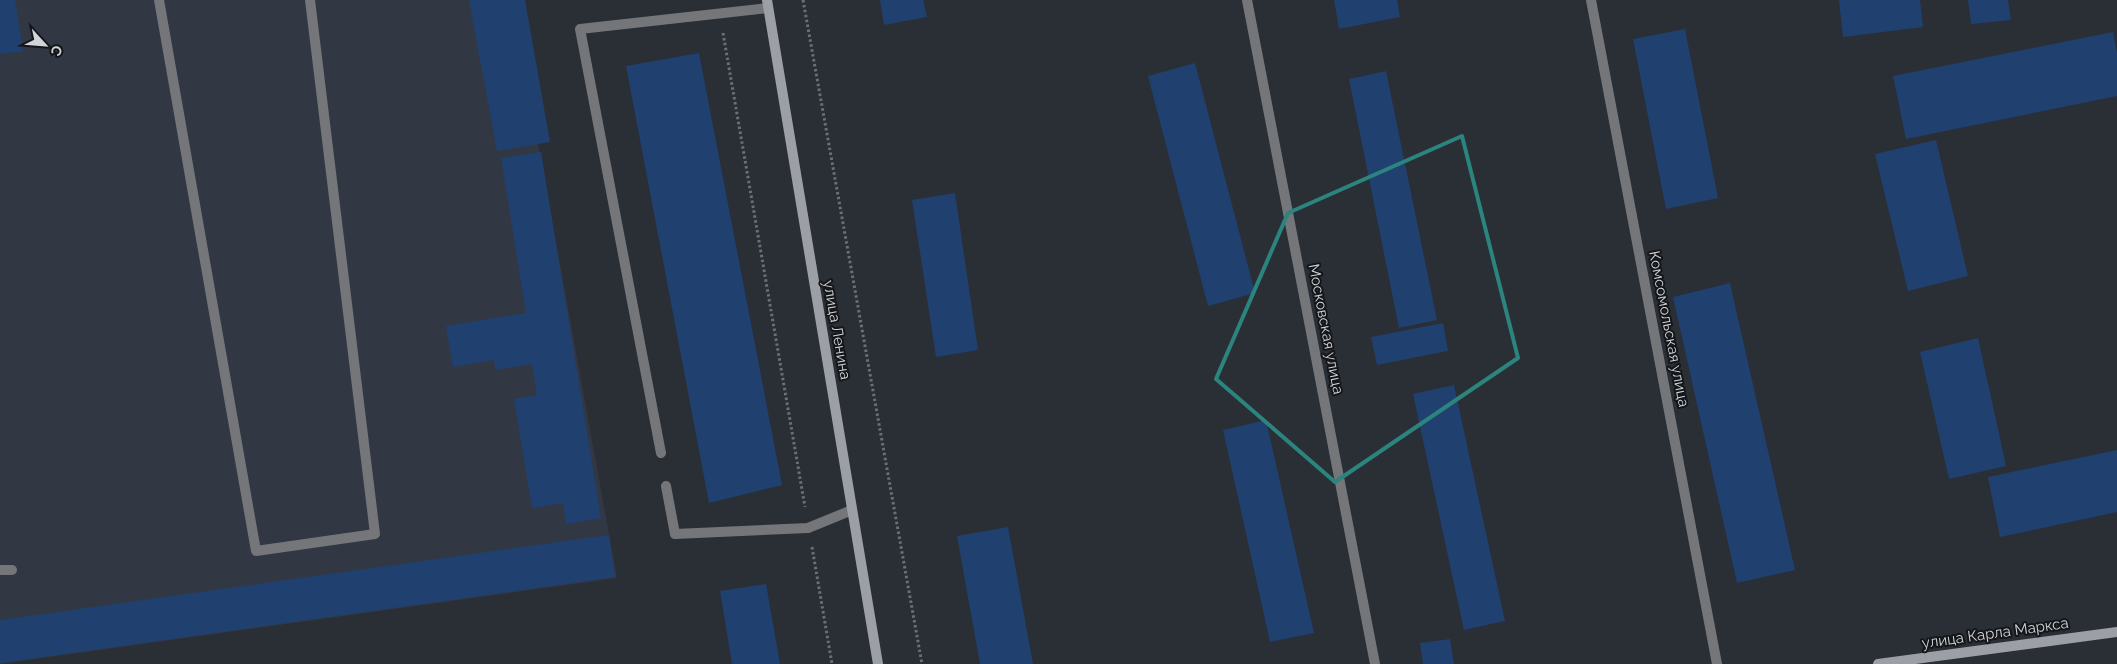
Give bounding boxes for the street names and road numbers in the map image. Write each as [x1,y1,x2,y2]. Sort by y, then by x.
street label: Комсомольская улица [1645,249,1693,409]
street label: Московская улица [1305,262,1347,396]
street label: улица Ленина [819,279,855,381]
street label: улица Карла Маркса [1920,614,2070,652]

